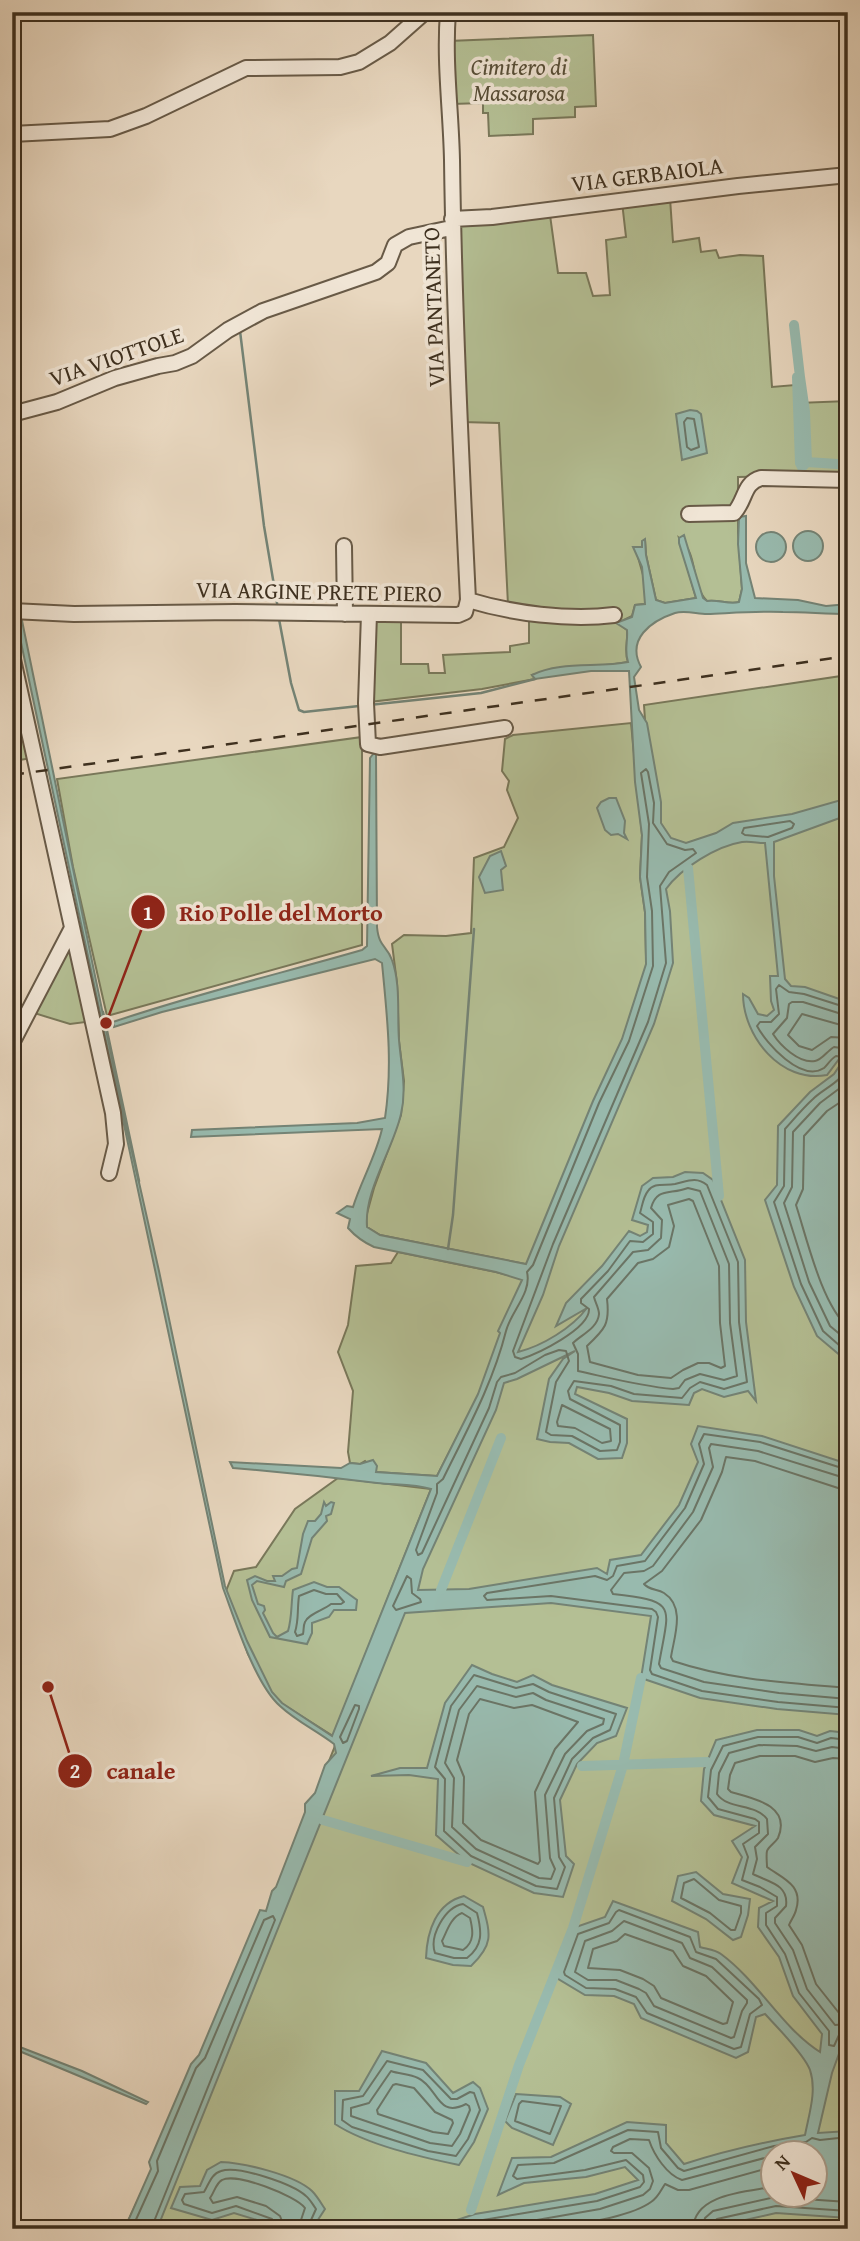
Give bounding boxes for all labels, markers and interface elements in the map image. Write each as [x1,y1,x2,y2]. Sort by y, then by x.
park label: Cimitero di Massarosa [471,50,567,109]
street label: VIA GERBAIOLA [569,148,725,200]
street label: VIA PANTANETO [414,226,452,388]
street label: VIA VIOTTOLE [45,318,187,394]
street label: VIA ARGINE PRETE PIERO [196,572,442,610]
callout: Rio Polle del Morto [131,890,397,935]
text: Rio Polle del Morto [179,895,383,930]
text: 1 [143,897,153,928]
callout: canale [57,1748,189,1793]
text: canale [106,1753,176,1788]
text: 2 [70,1755,80,1786]
north arrow [758,2140,828,2210]
text: N [767,2148,796,2176]

